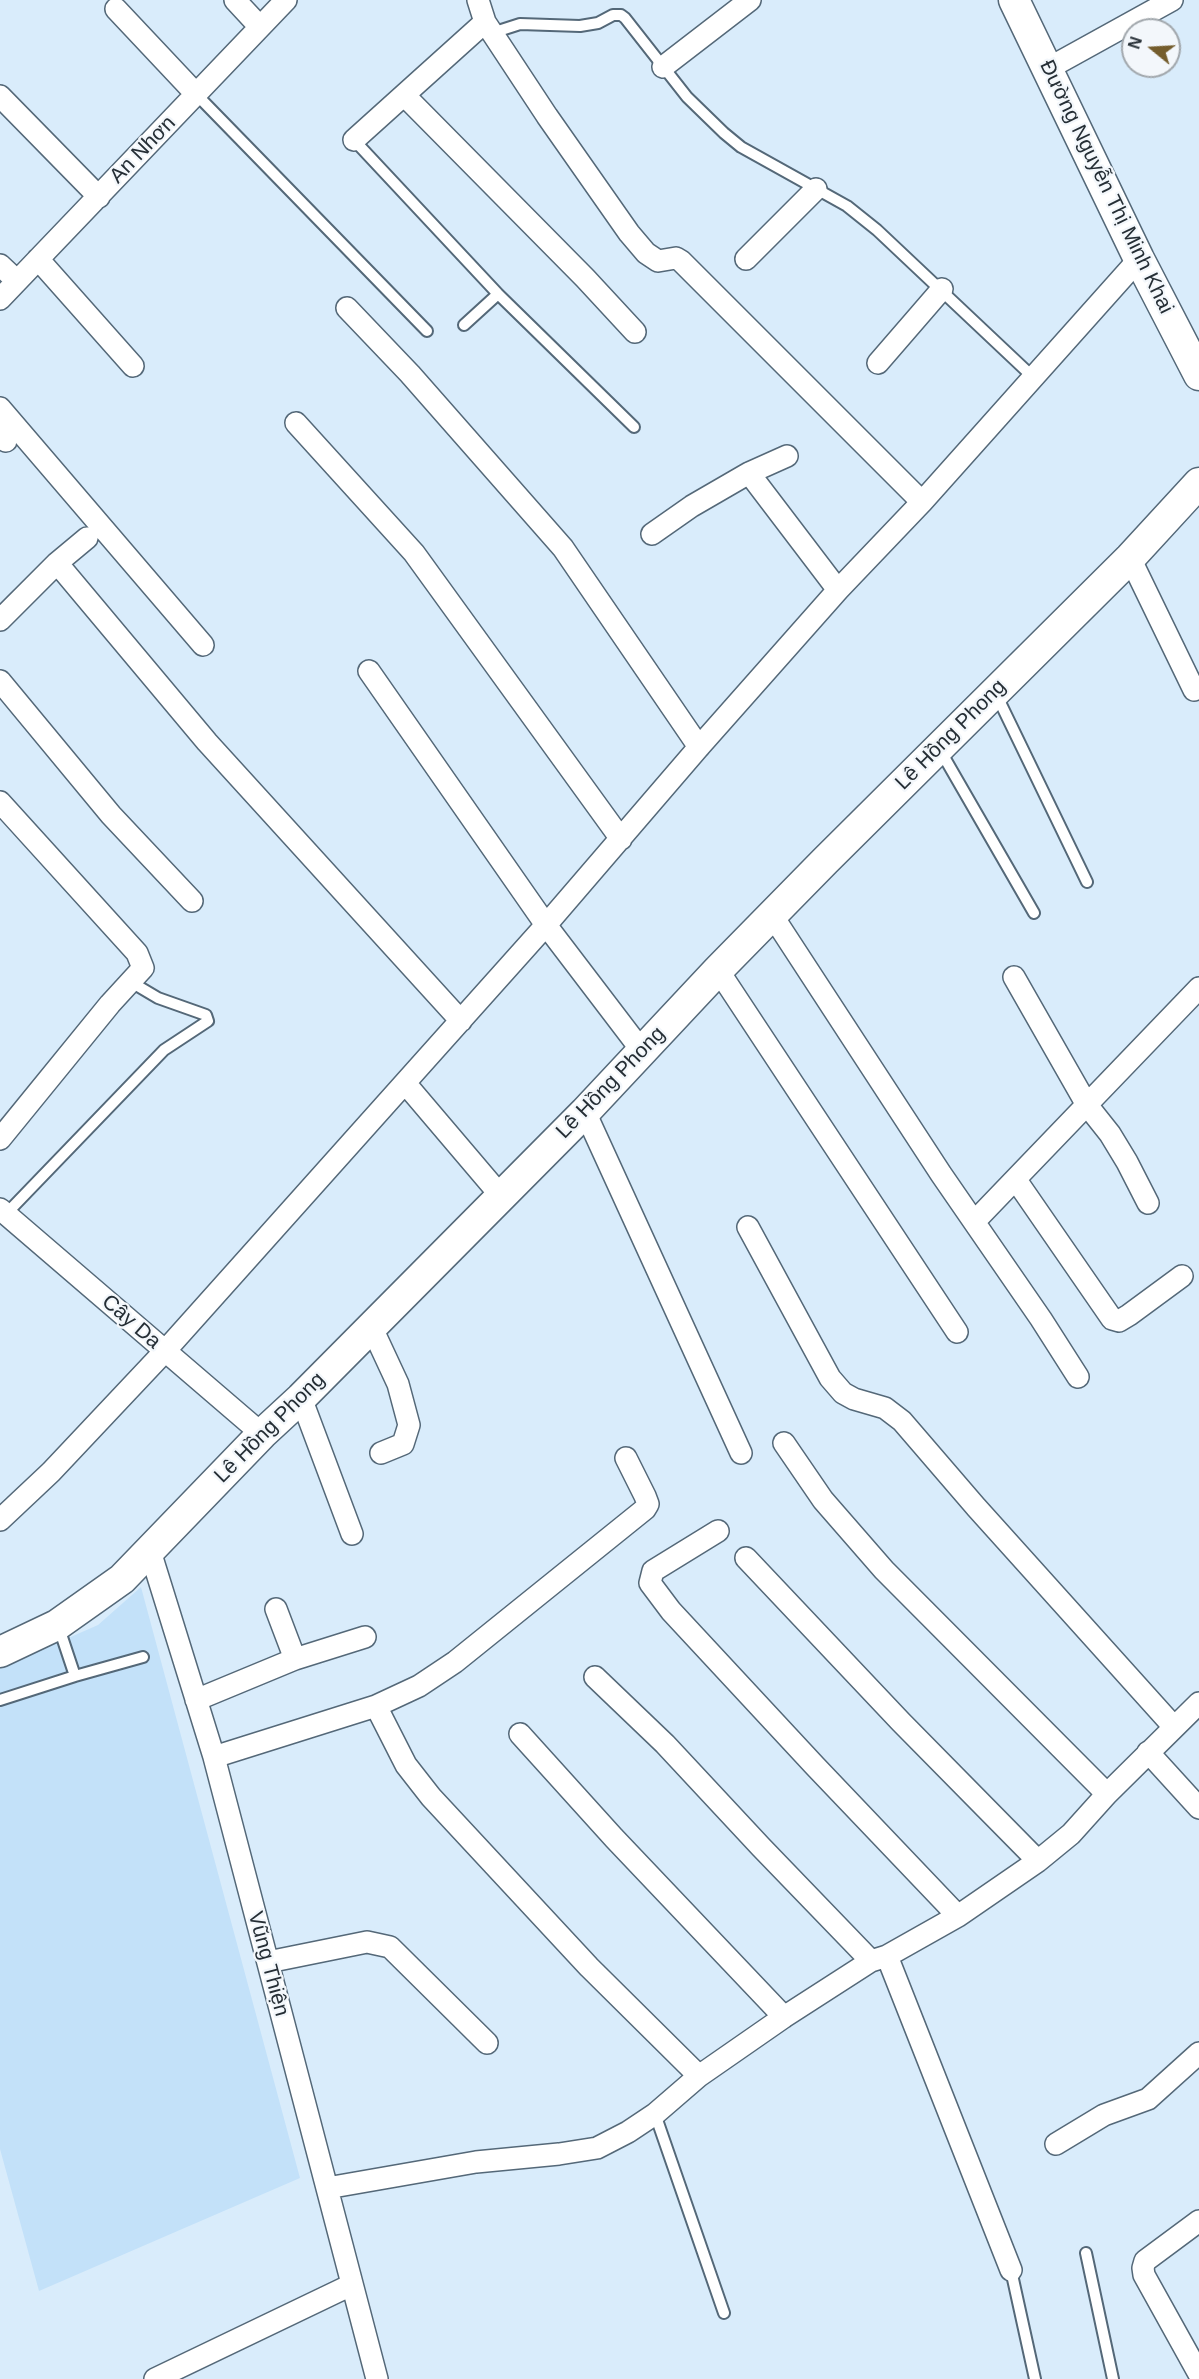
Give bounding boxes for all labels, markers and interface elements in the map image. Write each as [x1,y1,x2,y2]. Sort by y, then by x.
north arrow [1121,18,1181,78]
text: N [1125,35,1145,51]
street label: Đường Nguyễn Thị Minh Khai [1034,56,1178,318]
street label: An Nhơn [105,111,181,189]
street label: Lê Hồng Phong [890,674,1012,796]
street label: Lê Hồng Phong [551,1022,671,1144]
street label: Cây Da [96,1290,166,1354]
street label: Lê Hồng Phong [209,1367,331,1489]
street label: Vũng Thiện [242,1909,294,2019]

